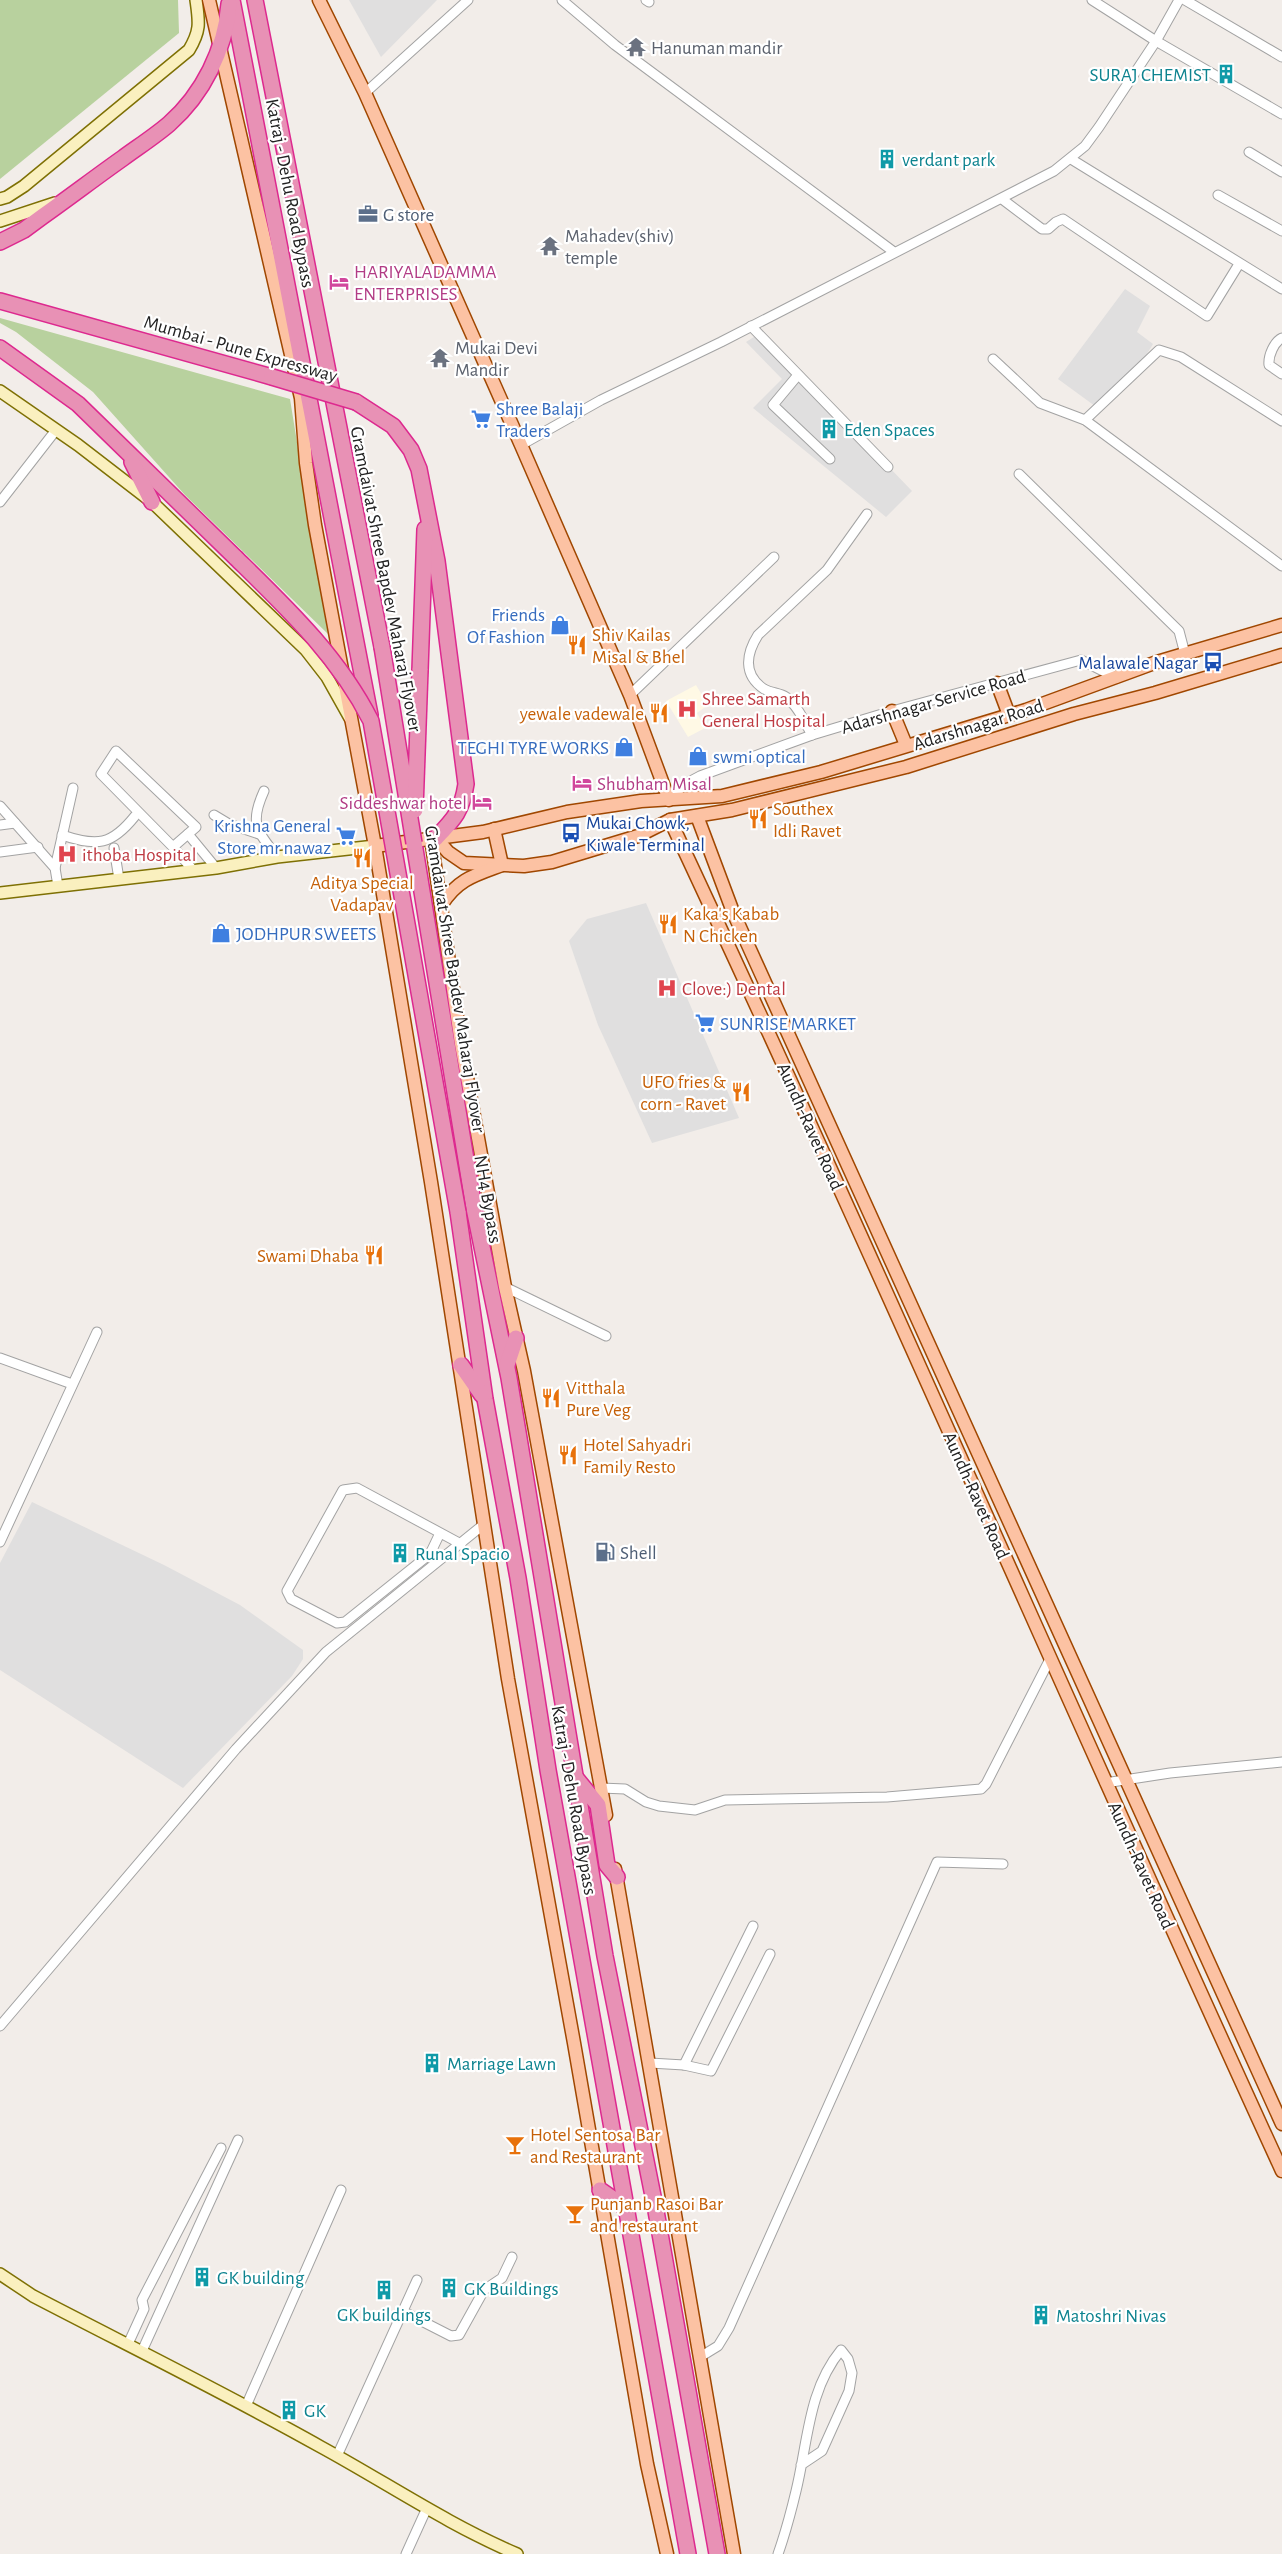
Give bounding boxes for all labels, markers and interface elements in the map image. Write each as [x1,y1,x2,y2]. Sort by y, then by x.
temple icon: Hanuman mandir [625,36,647,58]
place label: Hanuman mandir [651,39,782,58]
building icon: SURAJ CHEMIST [1215,63,1237,85]
place label: SURAJ CHEMIST [1089,66,1211,85]
street label: Katraj - Dehu Road Bypass [262,97,317,290]
building icon: verdant park [876,148,898,170]
place label: verdant park [902,151,995,170]
office icon: G store [357,203,379,225]
place label: G store [383,206,434,225]
place label: Mahadev(shiv) temple [565,227,675,268]
temple icon: Mahadev(shiv) temple [539,235,561,257]
place label: HARIYALADAMMA ENTERPRISES [354,263,497,304]
hotel icon: HARIYALADAMMA ENTERPRISES [328,271,350,293]
street label: Mumbai - Pune Expressway [142,313,340,386]
place label: Mukai Devi Mandir [455,339,538,380]
temple icon: Mukai Devi Mandir [429,347,451,369]
place label: Shree Balaji Traders [496,400,583,441]
supermarket icon: Shree Balaji Traders [470,408,492,430]
building icon: Eden Spaces [818,418,840,440]
place label: Eden Spaces [844,421,935,440]
street label: Gramdaivat Shree Bapdev Maharaj Flyover [347,425,424,734]
place label: Friends Of Fashion [467,606,545,647]
shop icon: Friends Of Fashion [549,614,571,636]
place label: Shiv Kailas Misal & Bhel [592,626,685,667]
restaurant icon: Shiv Kailas Misal & Bhel [566,634,588,656]
bus stop icon: Malawale Nagar [1202,651,1224,673]
place label: Malawale Nagar [1078,654,1198,673]
street label: Adarshnagar Service Road [839,667,1028,738]
place label: Shree Samarth General Hospital [702,690,826,731]
street label: Adarshnagar Road [911,697,1046,754]
hospital icon: Shree Samarth General Hospital [676,698,698,720]
restaurant icon: yewale vadewale [648,702,670,724]
place label: yewale vadewale [519,705,644,724]
shop icon: TEGHI TYRE WORKS [613,736,635,758]
place label: TEGHI TYRE WORKS [457,739,609,758]
shop icon: swmi optical [687,745,709,767]
place label: swmi optical [713,748,806,767]
hotel icon: Shubham Misal [571,772,593,794]
place label: Shubham Misal [597,775,712,794]
hotel icon: Siddeshwar hotel [471,791,493,813]
place label: Siddeshwar hotel [340,794,467,813]
place label: Southex Idli Ravet [773,800,841,841]
restaurant icon: Southex Idli Ravet [747,808,769,830]
place label: Mukai Chowk, Kiwale Terminal [586,814,705,855]
place label: Krishna General Store mr nawaz [214,817,331,858]
bus stop icon: Mukai Chowk, Kiwale Terminal [560,822,582,844]
street label: Gramdaivat Shree Bapdev Maharaj Flyover [421,824,488,1134]
supermarket icon: Krishna General Store mr nawaz [335,825,357,847]
hospital icon: ithoba Hospital [56,843,78,865]
place label: ithoba Hospital [82,846,196,865]
restaurant icon: Aditya Special Vadapav [351,847,373,869]
place label: Aditya Special Vadapav [310,874,414,915]
place label: Kaka's Kabab N Chicken [683,905,779,946]
restaurant icon: Kaka's Kabab N Chicken [657,913,679,935]
shop icon: JODHPUR SWEETS [210,922,232,944]
place label: JODHPUR SWEETS [236,925,377,944]
hospital icon: Clove:) Dental [656,977,678,999]
place label: Clove:) Dental [682,980,786,999]
supermarket icon: SUNRISE MARKET [694,1012,716,1034]
place label: SUNRISE MARKET [720,1015,856,1034]
street label: Aundh-Ravet Road [773,1060,846,1193]
place label: UFO fries & corn - Ravet [640,1073,726,1114]
restaurant icon: UFO fries & corn - Ravet [730,1081,752,1103]
street label: NH4 Bypass [470,1154,505,1245]
restaurant icon: Swami Dhaba [363,1244,385,1266]
place label: Swami Dhaba [257,1247,359,1266]
place label: Vitthala Pure Veg [566,1379,632,1420]
restaurant icon: Vitthala Pure Veg [540,1387,562,1409]
street label: Aundh-Ravet Road [939,1429,1012,1562]
place label: Hotel Sahyadri Family Resto [583,1436,691,1477]
restaurant icon: Hotel Sahyadri Family Resto [557,1444,579,1466]
fuel station icon: Shell [594,1541,616,1563]
building icon: Runal Spacio [389,1542,411,1564]
place label: Shell [620,1544,657,1563]
place label: Runal Spacio [415,1545,510,1564]
street label: Katraj - Dehu Road Bypass [547,1704,600,1897]
street label: Aundh-Ravet Road [1104,1799,1177,1932]
building icon: Marriage Lawn [421,2052,443,2074]
place label: Marriage Lawn [447,2055,556,2074]
place label: Hotel Sentosa Bar and Restaurant [530,2126,660,2167]
bar icon: Hotel Sentosa Bar and Restaurant [504,2134,526,2156]
place label: Punjanb Rasoi Bar and restaurant [590,2195,723,2236]
bar icon: Punjanb Rasoi Bar and restaurant [564,2203,586,2225]
building icon: GK building [191,2266,213,2288]
place label: GK building [217,2269,305,2288]
building icon: GK Buildings [438,2277,460,2299]
building icon: GK buildings [373,2279,395,2301]
place label: GK Buildings [464,2280,559,2299]
building icon: Matoshri Nivas [1030,2304,1052,2326]
place label: GK buildings [337,2306,431,2325]
place label: Matoshri Nivas [1056,2307,1166,2326]
building icon: GK [278,2399,300,2421]
place label: GK [304,2402,326,2421]

